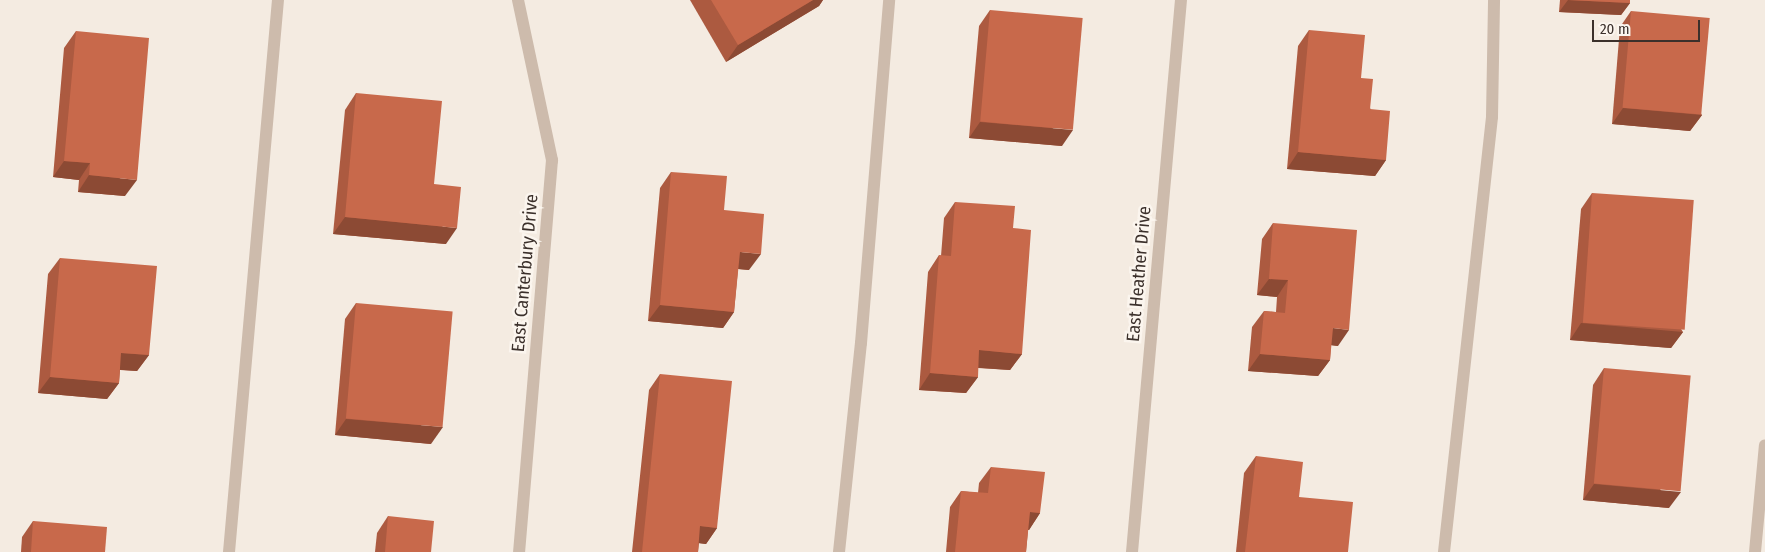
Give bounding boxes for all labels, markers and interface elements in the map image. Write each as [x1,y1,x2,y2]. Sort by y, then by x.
scale bar [1595,10,1702,42]
text: 20 m [1600,20,1630,38]
street label: East Canterbury Drive [507,193,543,353]
street label: East Heather Drive [1122,205,1156,343]

